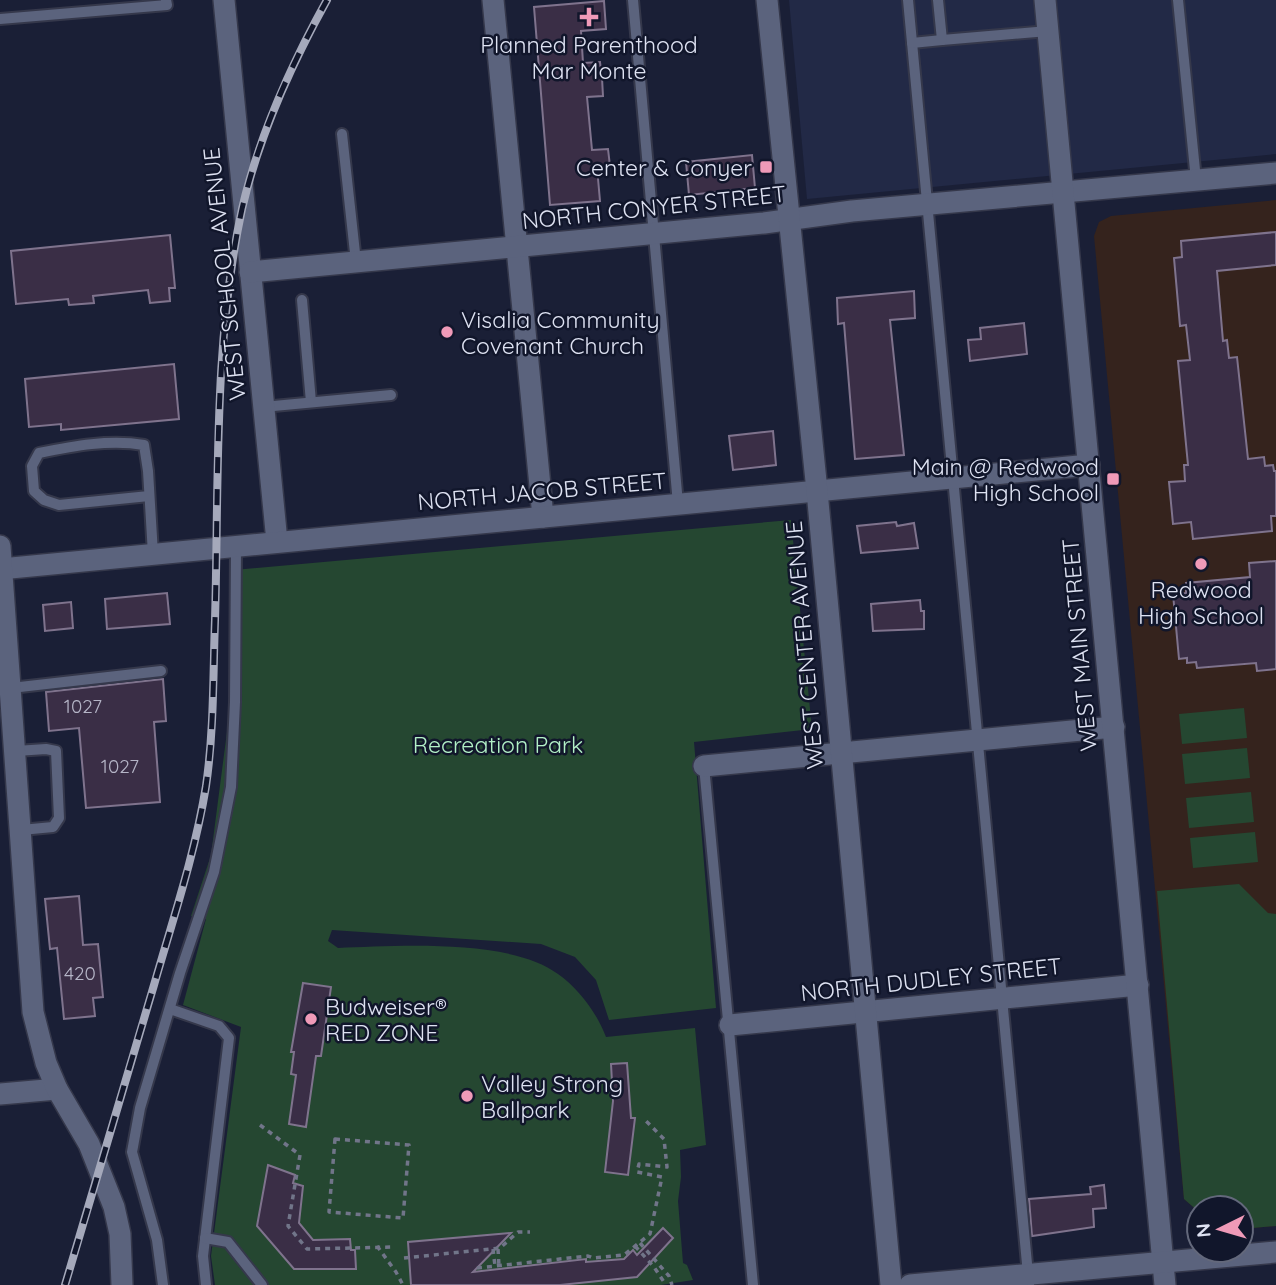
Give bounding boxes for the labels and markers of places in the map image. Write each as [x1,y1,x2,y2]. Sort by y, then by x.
marker: Planned Parenthood Mar Monte [579,7,599,27]
place label: Planned Parenthood Mar Monte [480,30,698,85]
place label: Center & Conyer [576,153,752,182]
marker: Center & Conyer [758,159,774,175]
place label: Visalia Community Covenant Church [461,305,660,360]
marker: Visalia Community Covenant Church [439,324,455,340]
place label: Main @ Redwood High School [912,452,1099,507]
marker: Main @ Redwood High School [1105,471,1121,487]
marker: Redwood High School [1193,556,1209,572]
place label: Redwood High School [1138,575,1264,630]
place label: Budweiser® RED ZONE [325,992,447,1047]
marker: Budweiser® RED ZONE [303,1011,319,1027]
place label: Valley Strong Ballpark [481,1069,623,1124]
marker: Valley Strong Ballpark [459,1088,475,1104]

